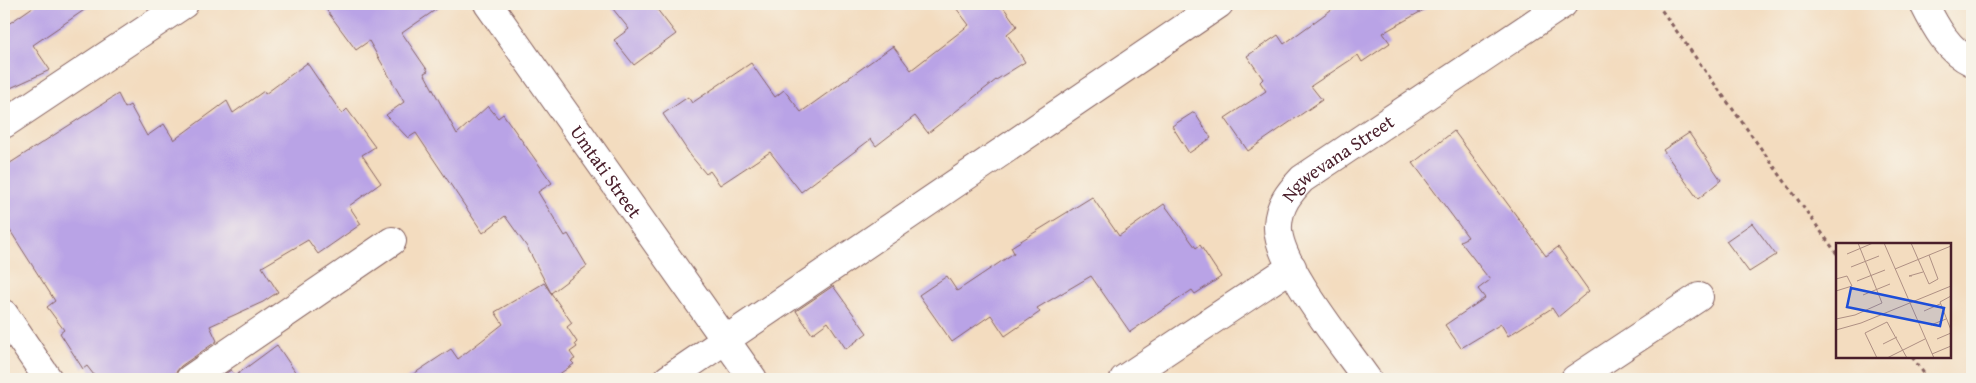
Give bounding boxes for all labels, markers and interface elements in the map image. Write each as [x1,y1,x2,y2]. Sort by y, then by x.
street label: Ngwevana Street [1274,107,1400,207]
street label: Umtati Street [564,119,649,224]
inset map [1836,243,1951,358]

